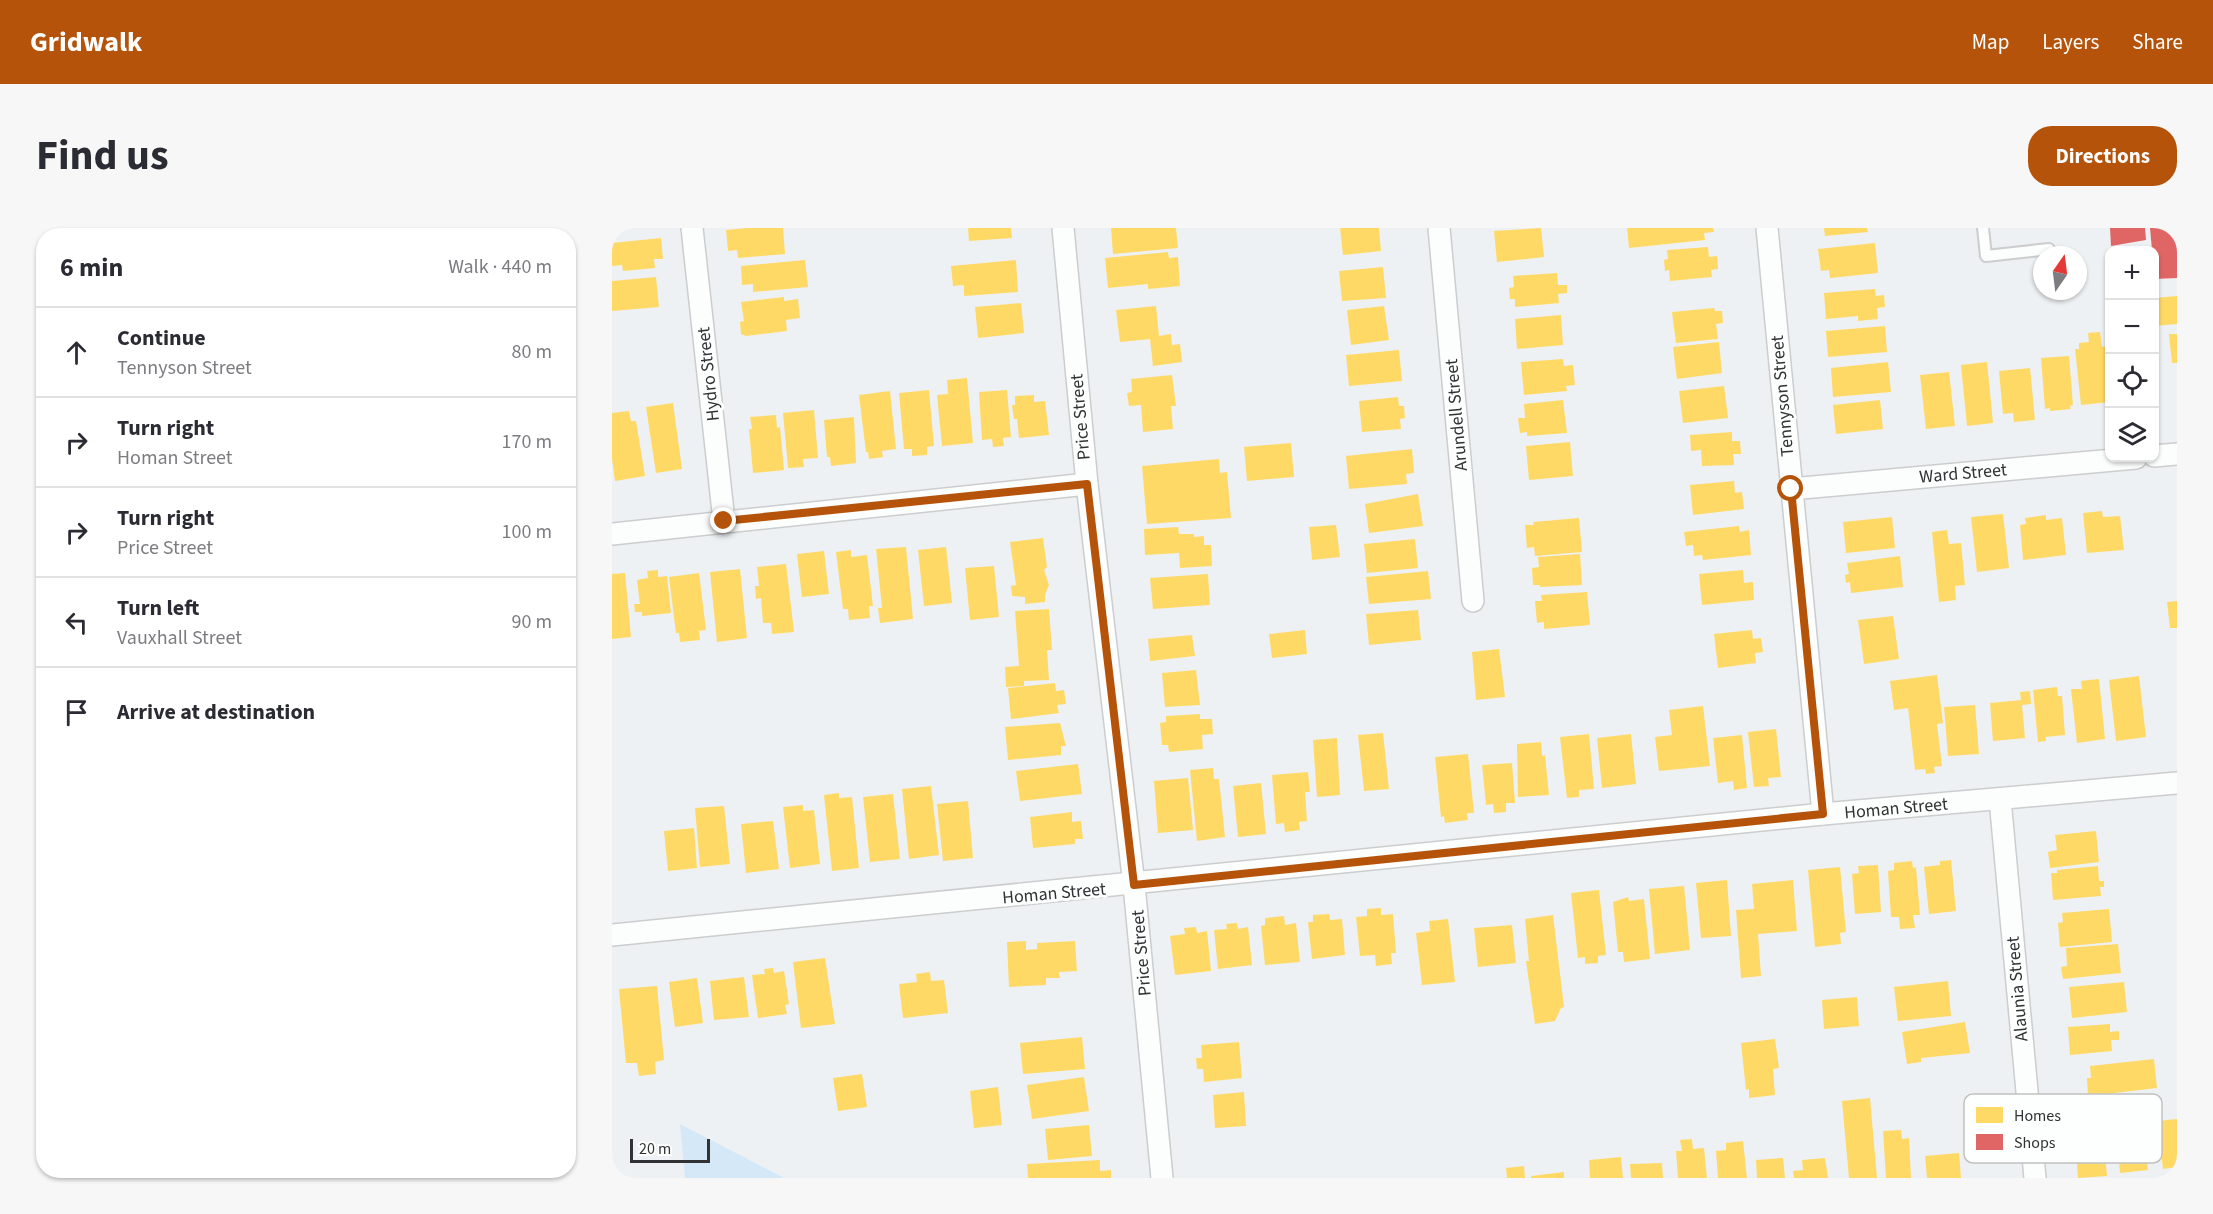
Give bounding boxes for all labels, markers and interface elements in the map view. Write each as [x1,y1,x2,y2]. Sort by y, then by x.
text: Gridwalk [30,22,142,62]
text: Map [1972,27,2009,57]
text: Layers [2042,27,2099,57]
text: Share [2132,27,2183,57]
text: Find us [36,126,169,186]
button: Directions [2028,126,2177,186]
north arrow [2033,246,2087,300]
map controls [2105,246,2159,462]
button: + [2105,246,2159,300]
text: 6 min [60,249,123,286]
text: Walk · 440 m [448,253,552,281]
button: − [2105,300,2159,354]
text: Continue [117,322,206,354]
street label: Hydro Street [691,326,726,422]
street label: Tennyson Street [1765,334,1800,457]
icon: ahead [60,336,93,369]
text: 80 m [512,338,552,366]
text: Tennyson Street [117,354,252,382]
button: locate [2105,354,2159,408]
street label: Arundell Street [1439,358,1474,472]
street label: Price Street [1064,373,1097,461]
button: layers [2105,408,2159,462]
text: Turn right [117,412,214,444]
icon: right [60,426,93,459]
text: 170 m [502,428,552,456]
text: Homan Street [117,444,233,472]
street label: Ward Street [1918,457,2008,490]
route start [1777,475,1803,501]
text: Turn right [117,502,214,534]
route end [710,507,736,533]
icon: right [60,516,93,549]
text: 100 m [502,518,552,546]
text: Price Street [117,534,213,562]
text: Turn left [117,592,199,624]
icon: left [60,606,93,639]
text: 90 m [512,608,552,636]
text: Vauxhall Street [117,624,242,652]
icon: arrive [60,696,93,729]
text: Arrive at destination [117,696,315,728]
street label: Homan Street [1843,792,1949,825]
street label: Homan Street [1001,877,1107,910]
street label: Price Street [1125,909,1158,997]
street label: Alaunia Street [2000,935,2035,1042]
legend [1964,1094,2162,1163]
text: Homes [2014,1105,2061,1127]
text: Shops [2014,1132,2056,1154]
scale bar [630,1136,710,1164]
text: 20 m [639,1138,671,1160]

